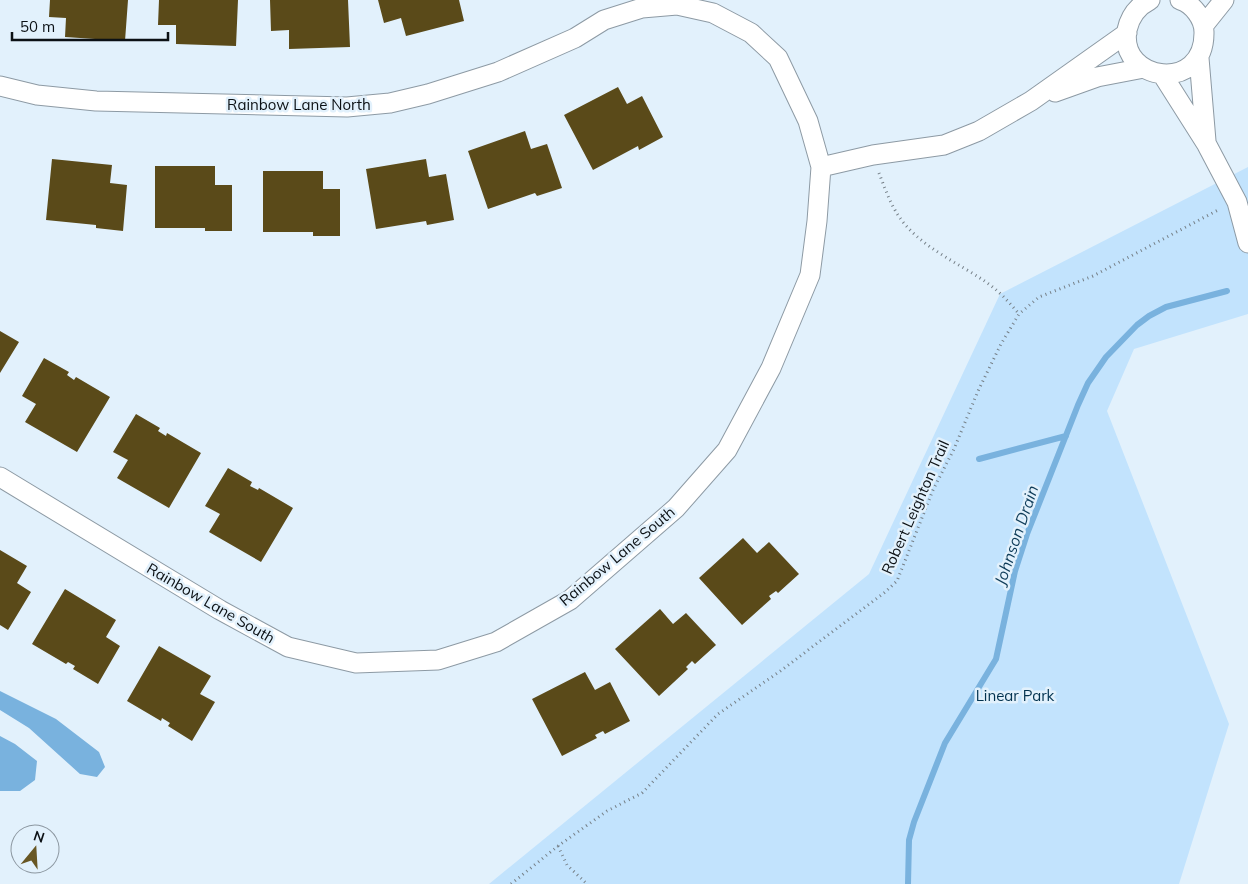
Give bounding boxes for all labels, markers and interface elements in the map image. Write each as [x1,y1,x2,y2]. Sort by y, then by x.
scale bar [12,10,169,42]
text: 50 m [20,17,55,36]
street label: Rainbow Lane North [227,95,371,114]
street label: Robert Leighton Trail [877,437,953,577]
water label: Johnson Drain [989,482,1042,589]
street label: Rainbow Lane South [555,502,679,610]
street label: Rainbow Lane South [144,559,278,647]
park label: Linear Park [976,686,1055,705]
north arrow [10,824,60,874]
text: N [31,826,47,847]

